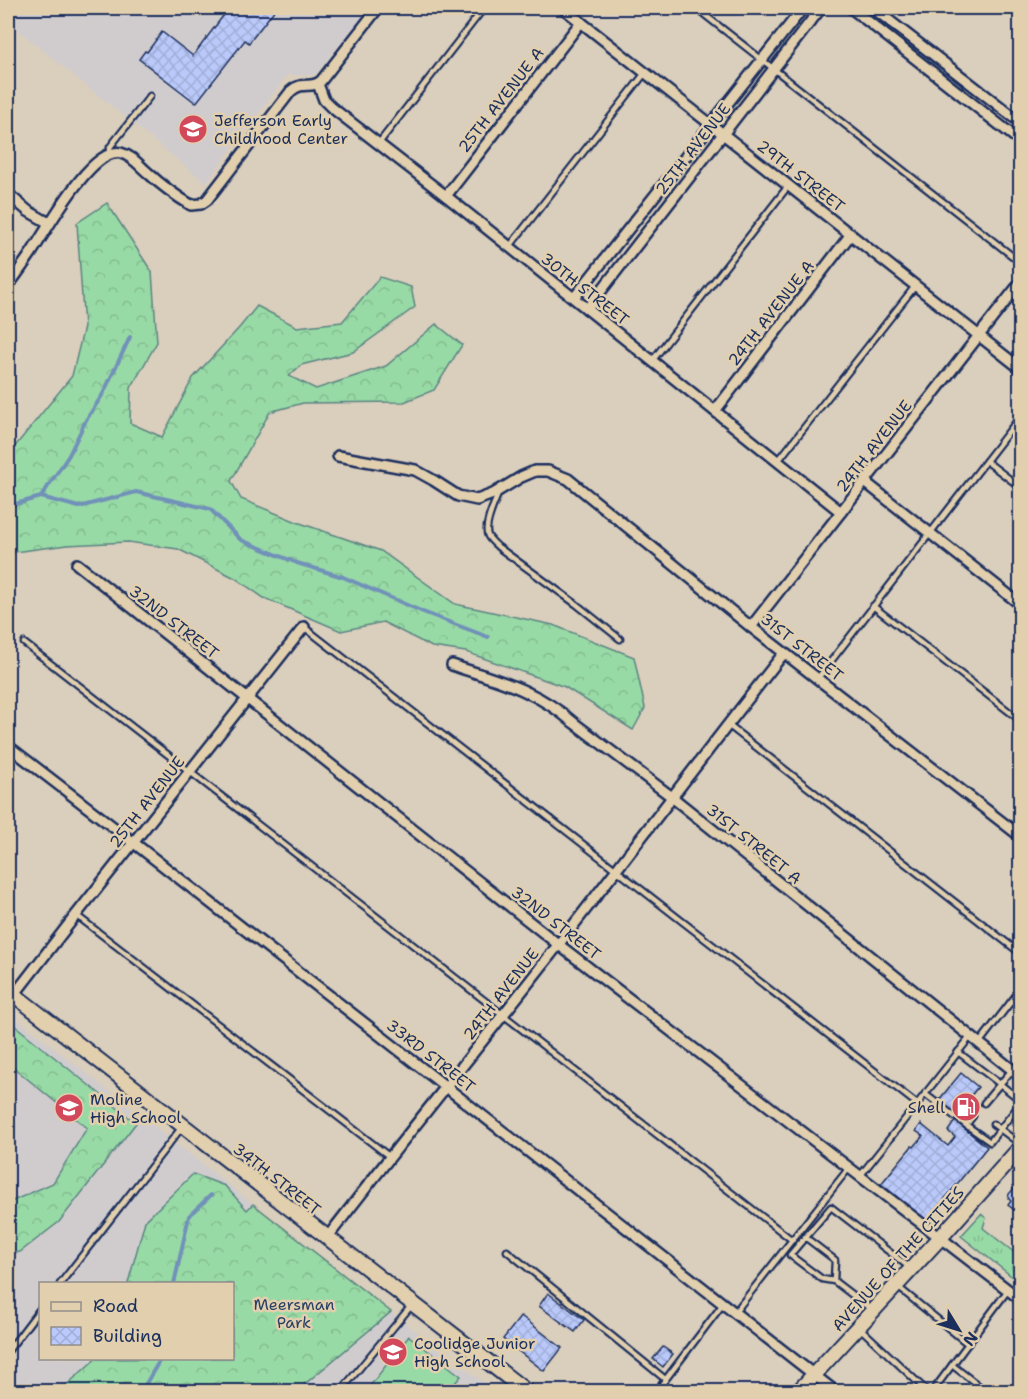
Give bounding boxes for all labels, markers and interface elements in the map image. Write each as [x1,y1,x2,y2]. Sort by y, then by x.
street label: 25TH AVENUE A [453,43,549,157]
street label: 25TH AVENUE [651,99,735,199]
place label: Jefferson Early Childhood Center [214,110,348,149]
school or university icon: Jefferson Early Childhood Center [177,113,209,145]
street label: 29TH STREET [753,135,849,217]
street label: 30TH STREET [537,248,634,330]
street label: 24TH AVENUE A [723,256,819,370]
street label: 24TH AVENUE [831,396,917,496]
street label: 32ND STREET [125,580,223,664]
street label: 31ST STREET [756,608,848,686]
street label: 25TH AVENUE [105,752,189,852]
street label: 31ST STREET A [702,799,806,889]
street label: 32ND STREET [507,881,605,965]
street label: 24TH AVENUE [458,944,544,1044]
street label: 33RD STREET [382,1015,480,1097]
place label: Moline High School [90,1089,182,1128]
fuel station icon: Shell [950,1091,982,1123]
school or university icon: Moline High School [53,1092,85,1124]
place label: Shell [908,1097,945,1118]
street label: 34TH STREET [229,1138,325,1220]
street label: AVENUE OF THE CITIES [827,1182,969,1336]
legend [39,1282,234,1360]
text: Road [93,1294,138,1318]
park label: Meersman Park [254,1294,335,1333]
north arrow [929,1300,989,1360]
text: Building [93,1324,162,1348]
text: N [958,1327,983,1350]
place label: Coolidge Junior High School [414,1333,536,1372]
school or university icon: Coolidge Junior High School [377,1336,409,1368]

